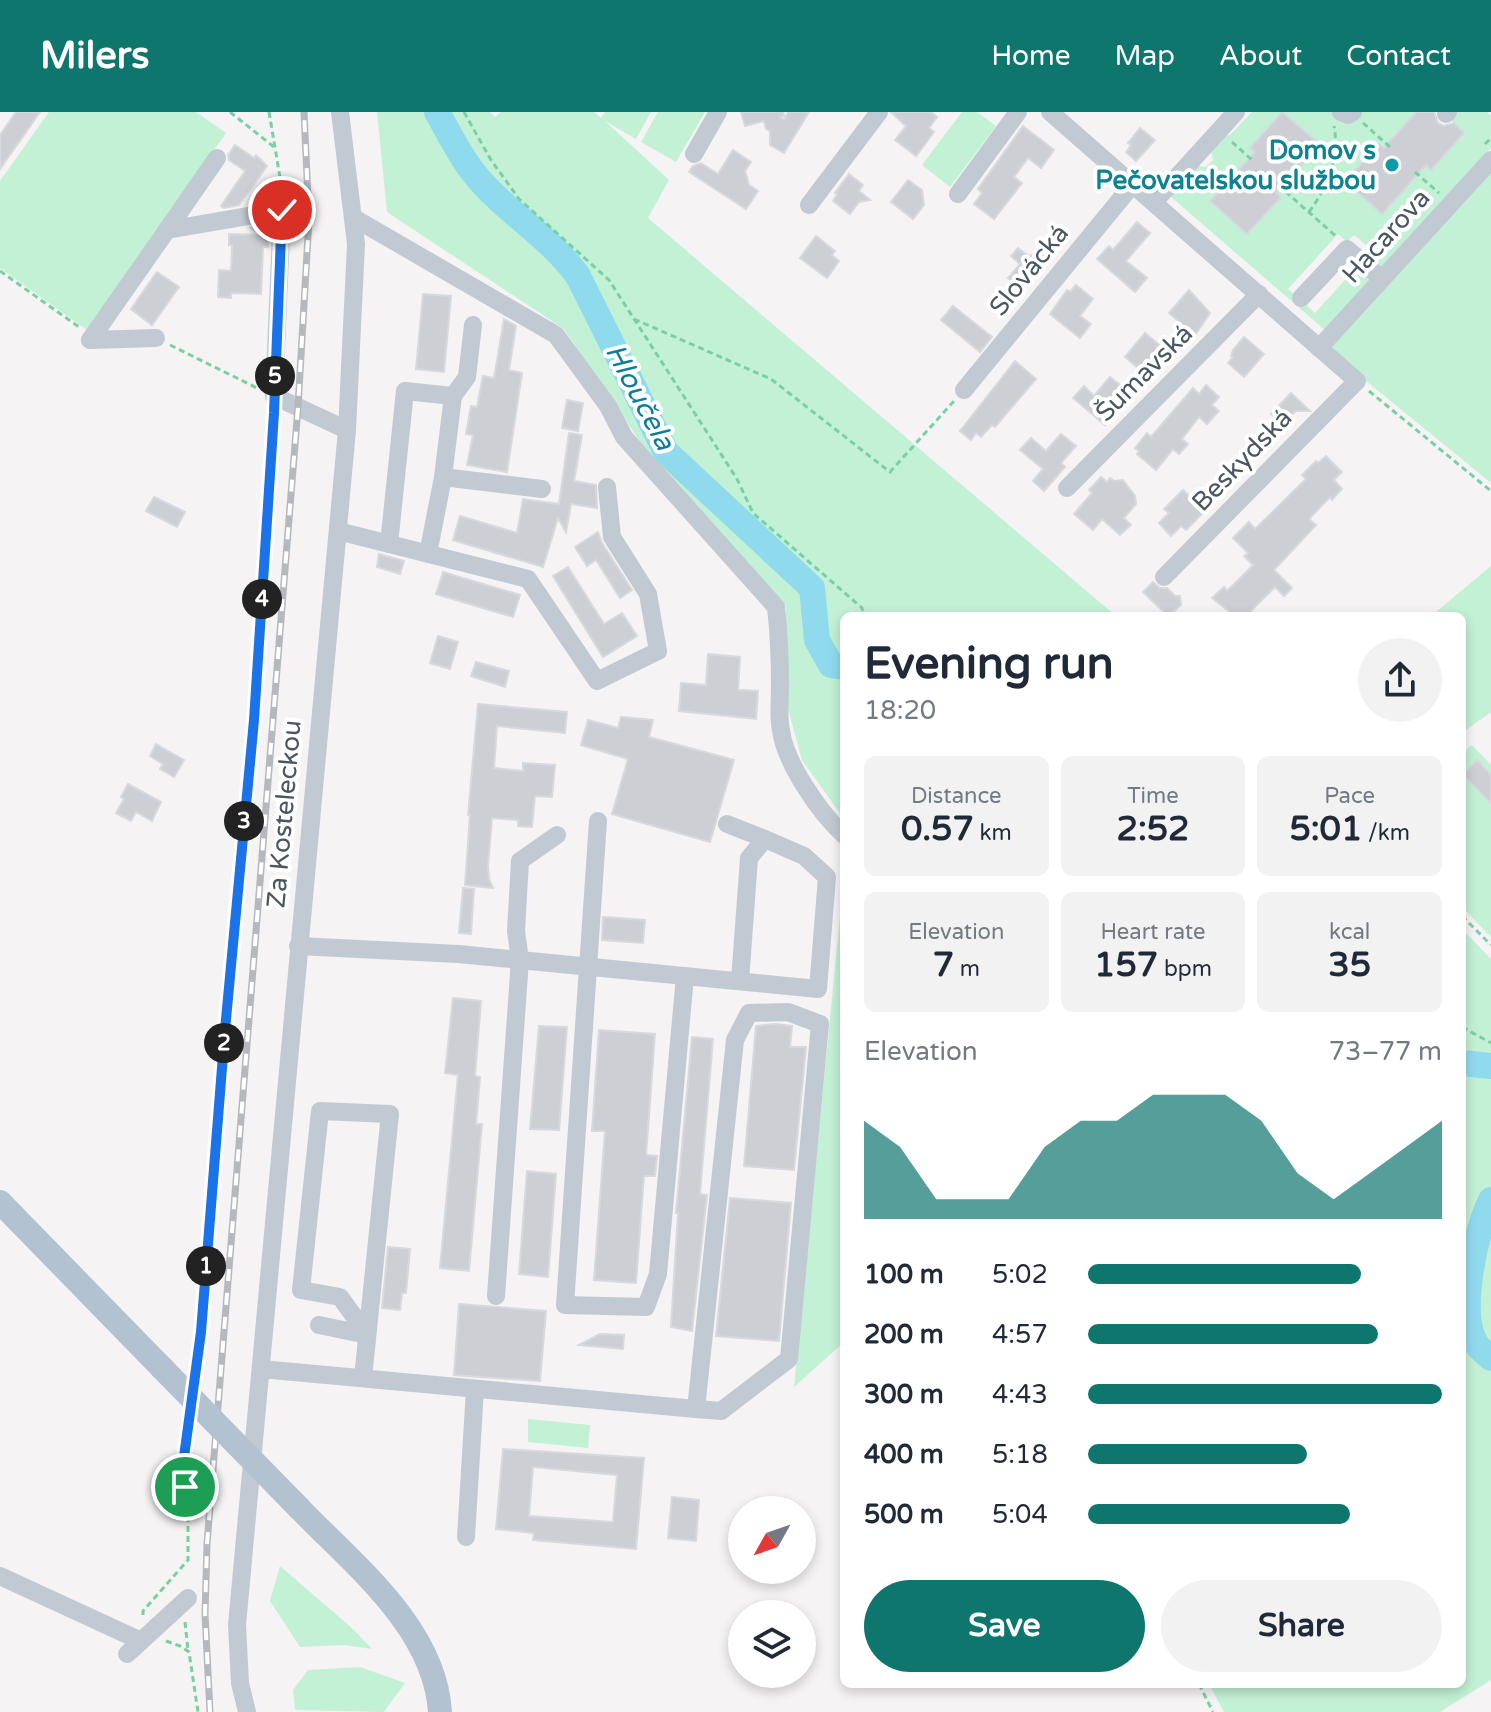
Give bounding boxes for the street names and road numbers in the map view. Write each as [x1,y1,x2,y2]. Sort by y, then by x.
street label: Hacarova [1336,182,1436,290]
street label: Slovácká [983,218,1075,322]
street label: Šumavská [1089,318,1199,428]
street label: Beskydská [1186,402,1298,518]
street label: Za Kosteleckou [260,719,308,909]

